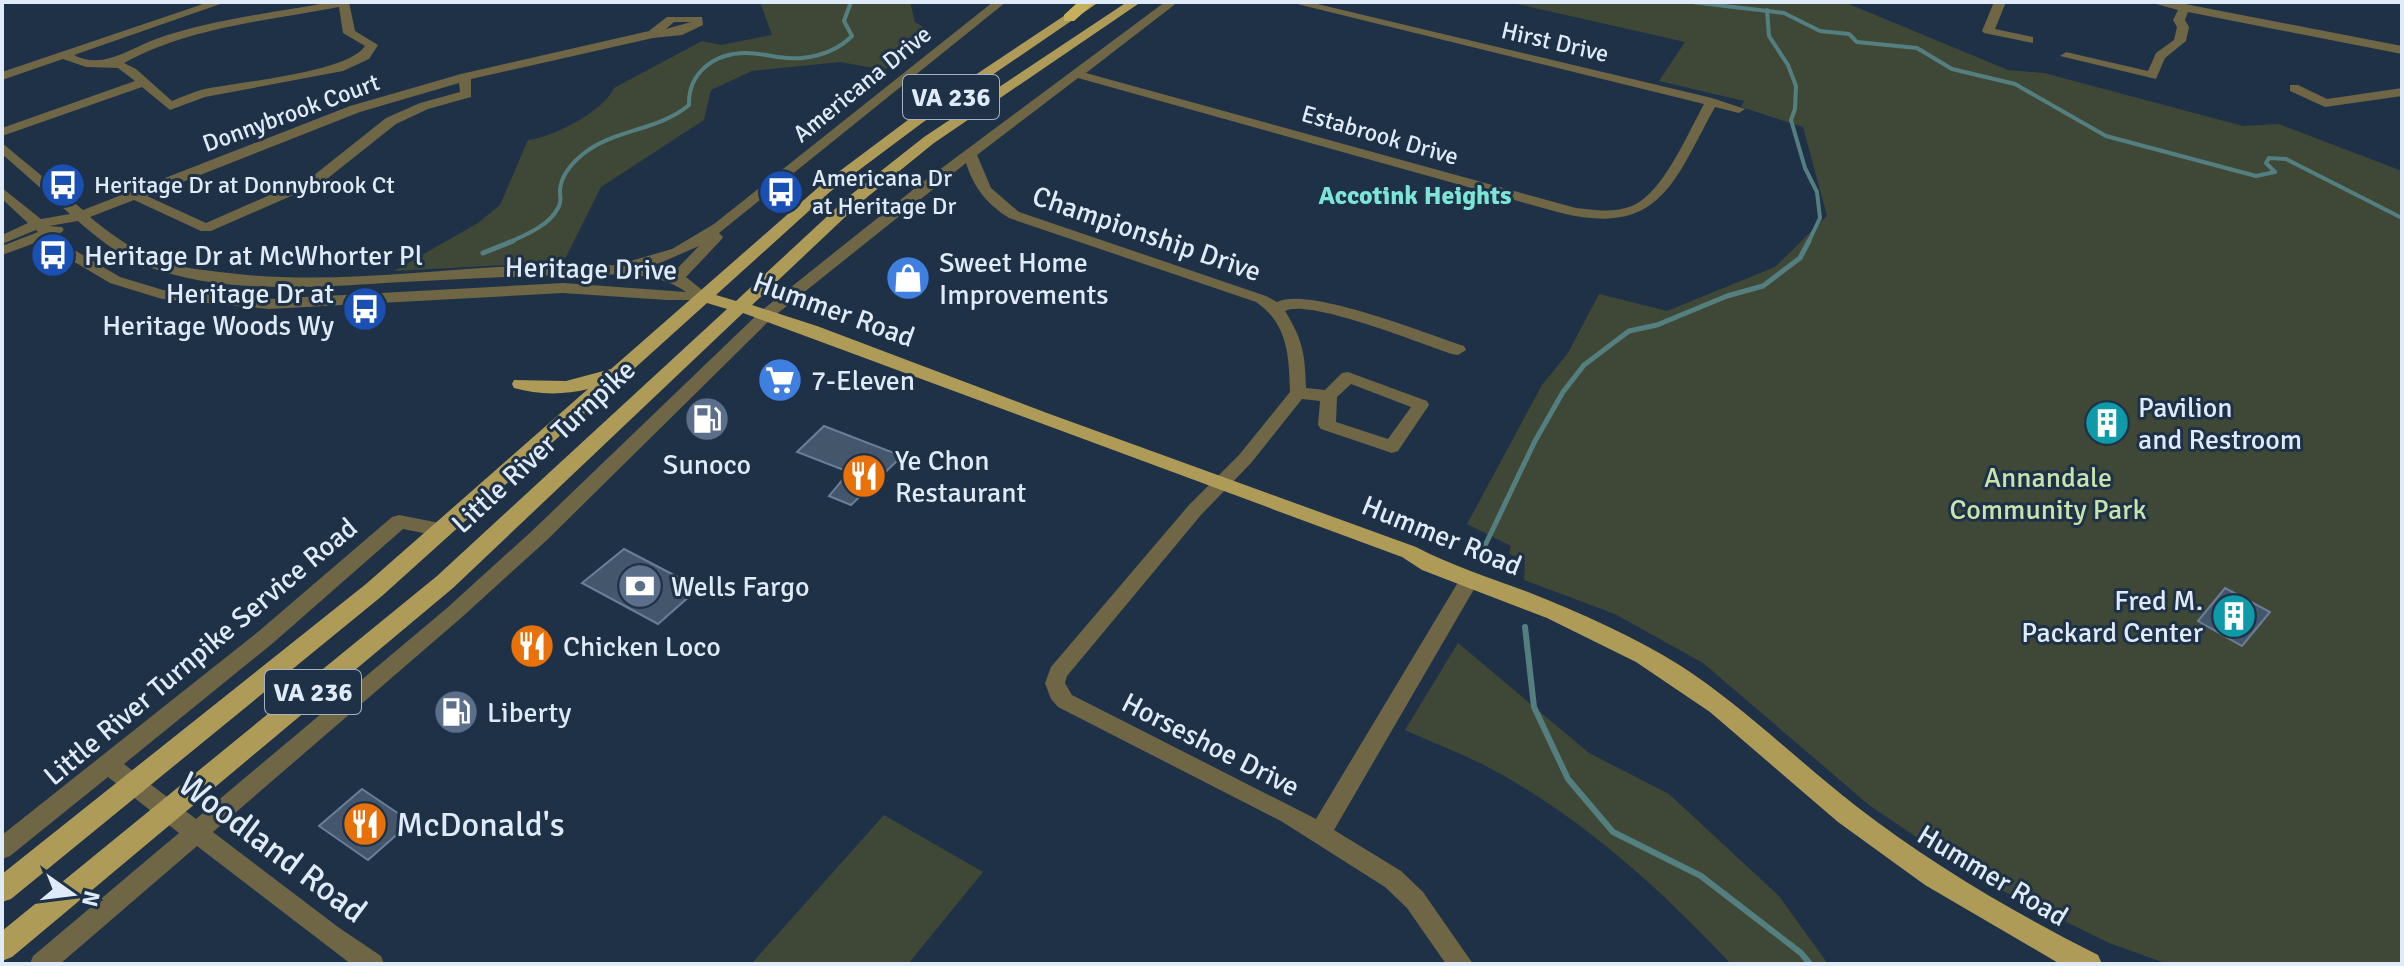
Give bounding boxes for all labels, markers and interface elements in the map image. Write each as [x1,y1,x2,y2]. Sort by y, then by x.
street label: Hirst Drive [1498,15,1612,69]
street label: Americana Drive [787,19,937,149]
street label: Donnybrook Court [198,67,384,159]
road number: VA 236 [903,75,999,119]
street label: Estabrook Drive [1298,98,1462,172]
bus stop icon: Heritage Dr at Donnybrook Ct [39,161,87,209]
place label: Americana Dr at Heritage Dr [812,163,956,221]
bus stop icon: Americana Dr at Heritage Dr [757,168,805,216]
place label: Heritage Dr at Donnybrook Ct [94,170,395,200]
street label: Championship Drive [1028,179,1266,289]
district label: Accotink Heights [1319,180,1512,212]
bus stop icon: Heritage Dr at McWhorter Pl [29,231,77,279]
place label: Heritage Dr at McWhorter Pl [84,239,423,273]
place label: Sweet Home Improvements [939,246,1108,312]
street label: Heritage Drive [504,250,678,288]
shop icon: Sweet Home Improvements [884,254,932,302]
street label: Hummer Road [748,265,919,355]
place label: Heritage Dr at Heritage Woods Wy [102,277,334,343]
bus stop icon: Heritage Dr at Heritage Woods Wy [341,285,389,333]
street label: Little River Turnpike [445,353,642,540]
supermarket icon: 7-Eleven [756,356,804,404]
place label: 7-Eleven [811,364,915,398]
place label: Pavilion and Restroom [2138,391,2302,457]
fuel station icon: Sunoco [683,395,731,443]
building icon: Pavilion and Restroom [2083,399,2131,447]
place label: Ye Chon Restaurant [895,444,1027,510]
place label: Sunoco [663,448,751,482]
restaurant icon: Ye Chon Restaurant [840,452,888,500]
park label: Annandale Community Park [1950,461,2146,527]
street label: Hummer Road [1357,488,1526,583]
street label: Little River Turnpike Service Road [37,511,364,793]
bank icon: Wells Fargo [616,562,664,610]
place label: Wells Fargo [671,570,810,604]
place label: Fred M. Packard Center [2021,584,2204,650]
building icon: Fred M. Packard Center [2210,592,2258,640]
restaurant icon: Chicken Loco [508,622,556,670]
place label: Chicken Loco [563,630,721,664]
road number: VA 236 [265,670,361,714]
street label: Horseshoe Drive [1116,686,1305,804]
fuel station icon: Liberty [432,688,480,736]
place label: Liberty [487,696,571,730]
street label: Woodland Road [170,763,375,932]
restaurant icon: McDonald's [341,800,389,848]
place label: McDonald's [396,804,565,846]
street label: Hummer Road [1911,818,2074,934]
north arrow [32,854,112,934]
text: N [76,888,106,909]

